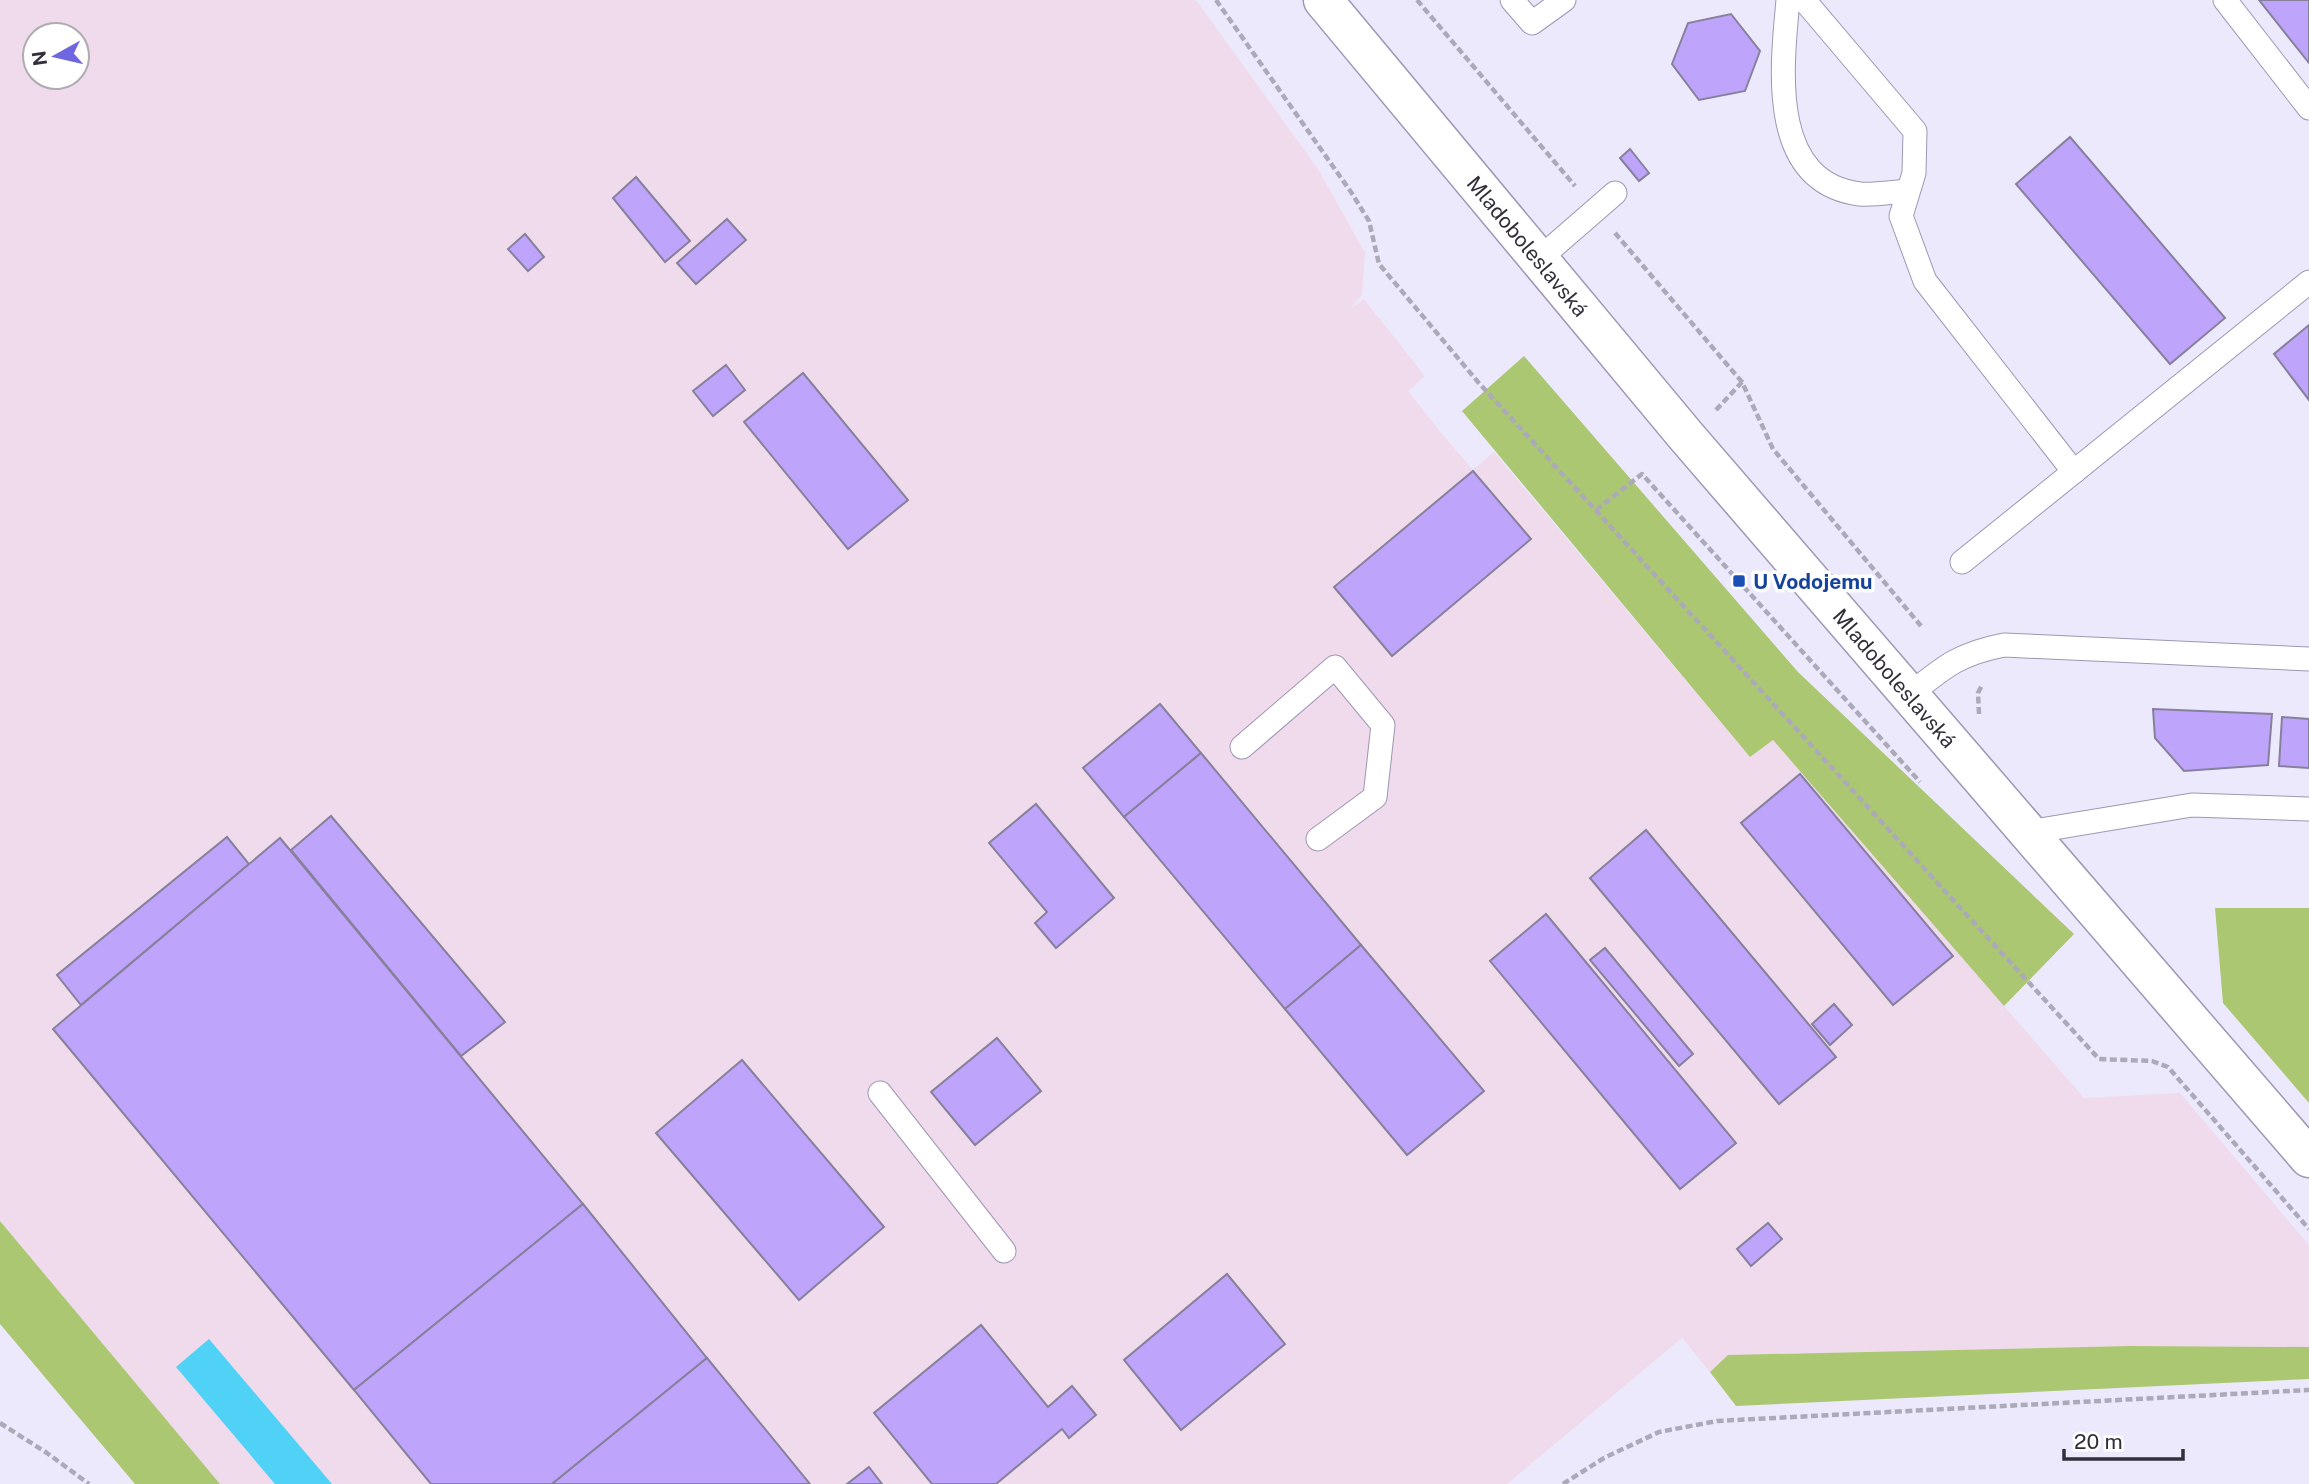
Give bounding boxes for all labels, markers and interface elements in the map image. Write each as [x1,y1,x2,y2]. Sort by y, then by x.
north arrow [21,21,91,91]
text: N [27,49,51,67]
street label: Mladoboleslavská [1462,171,1593,321]
place label: U Vodojemu [1753,569,1873,594]
marker: U Vodojemu [1731,573,1747,589]
street label: Mladoboleslavská [1828,603,1962,753]
scale bar [2064,1418,2183,1462]
text: 20 m [2074,1429,2123,1454]

